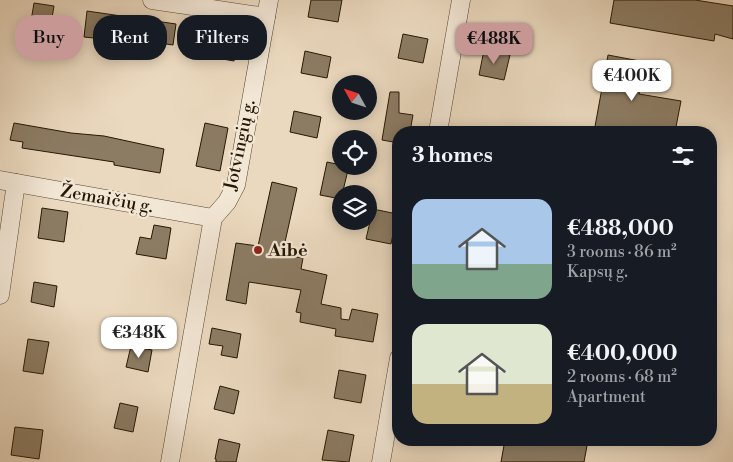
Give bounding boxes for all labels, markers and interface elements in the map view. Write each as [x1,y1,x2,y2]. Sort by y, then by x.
chip: Buy [15,15,83,60]
chip: Rent [93,15,167,60]
chip: Filters [177,15,267,60]
pin: €488K [459,22,529,65]
text: €488K [467,29,521,49]
pin: €400K [597,59,667,102]
text: €400K [603,66,661,86]
north arrow [332,75,378,120]
map controls [332,75,377,230]
street label: Jotvingių g. [219,98,261,193]
button: locate [332,130,377,175]
icon: filters [669,142,697,170]
text: 3 homes [412,143,493,169]
street label: Žemaičių g. [59,180,155,218]
button: layers [332,185,377,230]
text: €488,000 [567,216,674,242]
icon: home [452,219,512,279]
place label: Aibė [267,239,308,262]
text: 3 rooms · 86 m² [567,242,677,262]
marker: Aibė [252,244,264,256]
text: Kapsų g. [567,262,628,282]
pin: €348K [104,316,174,359]
text: €348K [112,323,166,343]
text: €400,000 [567,341,678,367]
icon: home [452,344,512,404]
text: 2 rooms · 68 m² [567,367,677,387]
text: Apartment [567,387,646,407]

